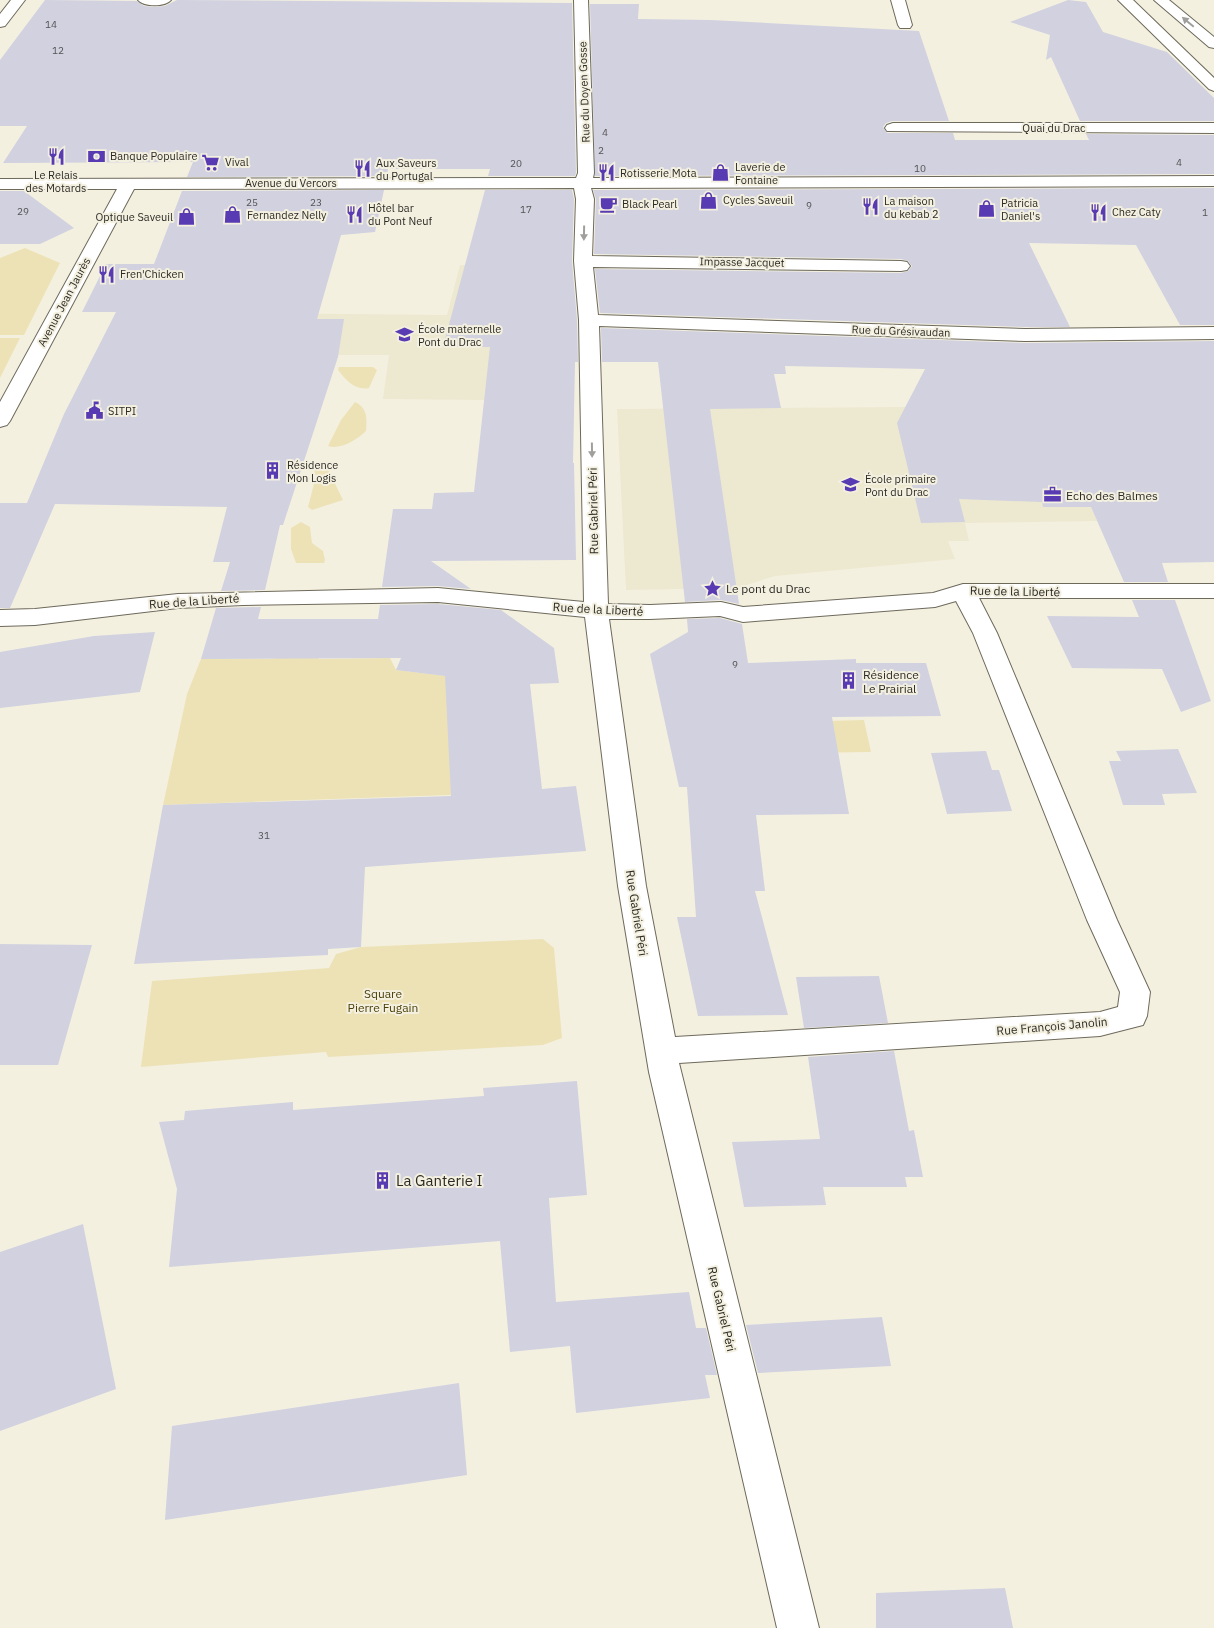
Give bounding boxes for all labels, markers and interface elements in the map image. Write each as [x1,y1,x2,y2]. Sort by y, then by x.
one-way arrow [1182,16,1194,28]
house number: 14 [45,18,57,31]
street label: Rue du Doyen Gosse [575,41,593,143]
house number: 12 [52,44,64,57]
street label: Quai du Drac [1022,121,1086,135]
house number: 4 [602,126,608,139]
house number: 2 [598,144,604,157]
bank icon: Banque Populaire [86,146,106,166]
restaurant icon: Le Relais des Motards [46,147,66,167]
place label: Banque Populaire [110,149,197,163]
supermarket icon: Vival [201,152,221,172]
place label: Vival [225,155,249,169]
place label: Aux Saveurs du Portugal [376,156,437,183]
house number: 4 [1176,156,1182,169]
house number: 20 [510,157,522,170]
restaurant icon: Aux Saveurs du Portugal [352,159,372,179]
place label: Laverie de Fontaine [735,160,786,187]
house number: 10 [914,162,926,175]
restaurant icon: Rotisserie Mota [596,163,616,183]
shop icon: Laverie de Fontaine [711,163,731,183]
place label: Rotisserie Mota [620,166,697,180]
place label: Le Relais des Motards [26,168,86,195]
street label: Avenue du Vercors [245,176,337,190]
shop icon: Cycles Saveuil [699,190,719,210]
place label: Cycles Saveuil [723,193,793,207]
cafe icon: Black Pearl [598,194,618,214]
place label: La maison du kebab 2 [884,194,939,221]
house number: 25 [246,196,258,209]
house number: 23 [310,196,322,209]
place label: Patricia Daniel's [1001,196,1040,223]
place label: Black Pearl [622,197,677,211]
restaurant icon: La maison du kebab 2 [860,197,880,217]
house number: 9 [806,199,812,212]
shop icon: Patricia Daniel's [977,199,997,219]
place label: Hôtel bar du Pont Neuf [368,201,433,228]
restaurant icon: Chez Caty [1088,202,1108,222]
house number: 17 [520,203,532,216]
restaurant icon: Hôtel bar du Pont Neuf [344,204,364,224]
house number: 29 [17,205,29,218]
shop icon: Fernandez Nelly [223,205,243,225]
place label: Chez Caty [1112,205,1161,219]
house number: 1 [1202,206,1208,219]
shop icon: Optique Saveuil [177,207,197,227]
place label: Fernandez Nelly [247,208,327,222]
place label: Optique Saveuil [95,210,173,224]
one-way arrow [580,225,588,241]
street label: Impasse Jacquet [699,254,785,270]
street label: Avenue Jean Jaurès [35,255,93,349]
restaurant icon: Fren'Chicken [96,264,116,284]
place label: Fren'Chicken [120,267,184,281]
place label: École maternelle Pont du Drac [418,322,501,349]
street label: Rue du Grésivaudan [851,322,951,340]
school or university icon: École maternelle Pont du Drac [394,325,414,345]
public building icon: SITPI [84,401,104,421]
place label: SITPI [108,404,136,418]
one-way arrow [588,442,596,458]
place label: Résidence Mon Logis [287,458,338,485]
building icon: Résidence Mon Logis [263,461,283,481]
street label: Rue Gabriel Péri [585,468,601,554]
place label: École primaire Pont du Drac [865,472,936,499]
school or university icon: École primaire Pont du Drac [841,475,861,495]
office icon: Echo des Balmes [1042,485,1062,505]
place label: Echo des Balmes [1066,488,1158,503]
place icon: Le pont du Drac [702,578,722,598]
place label: Le pont du Drac [726,581,810,596]
street label: Rue de la Liberté [970,583,1061,599]
street label: Rue de la Liberté [148,590,240,612]
street label: Rue de la Liberté [552,599,644,619]
house number: 9 [732,658,738,671]
place label: Résidence Le Prairial [863,667,919,696]
building icon: Résidence Le Prairial [839,671,859,691]
house number: 31 [258,829,270,842]
street label: Rue Gabriel Péri [623,869,651,957]
park label: Square Pierre Fugain [348,986,418,1015]
street label: Rue François Janolin [996,1014,1108,1038]
building icon: La Ganterie I [372,1170,392,1190]
place label: La Ganterie I [396,1171,482,1190]
street label: Rue Gabriel Péri [705,1265,739,1353]

